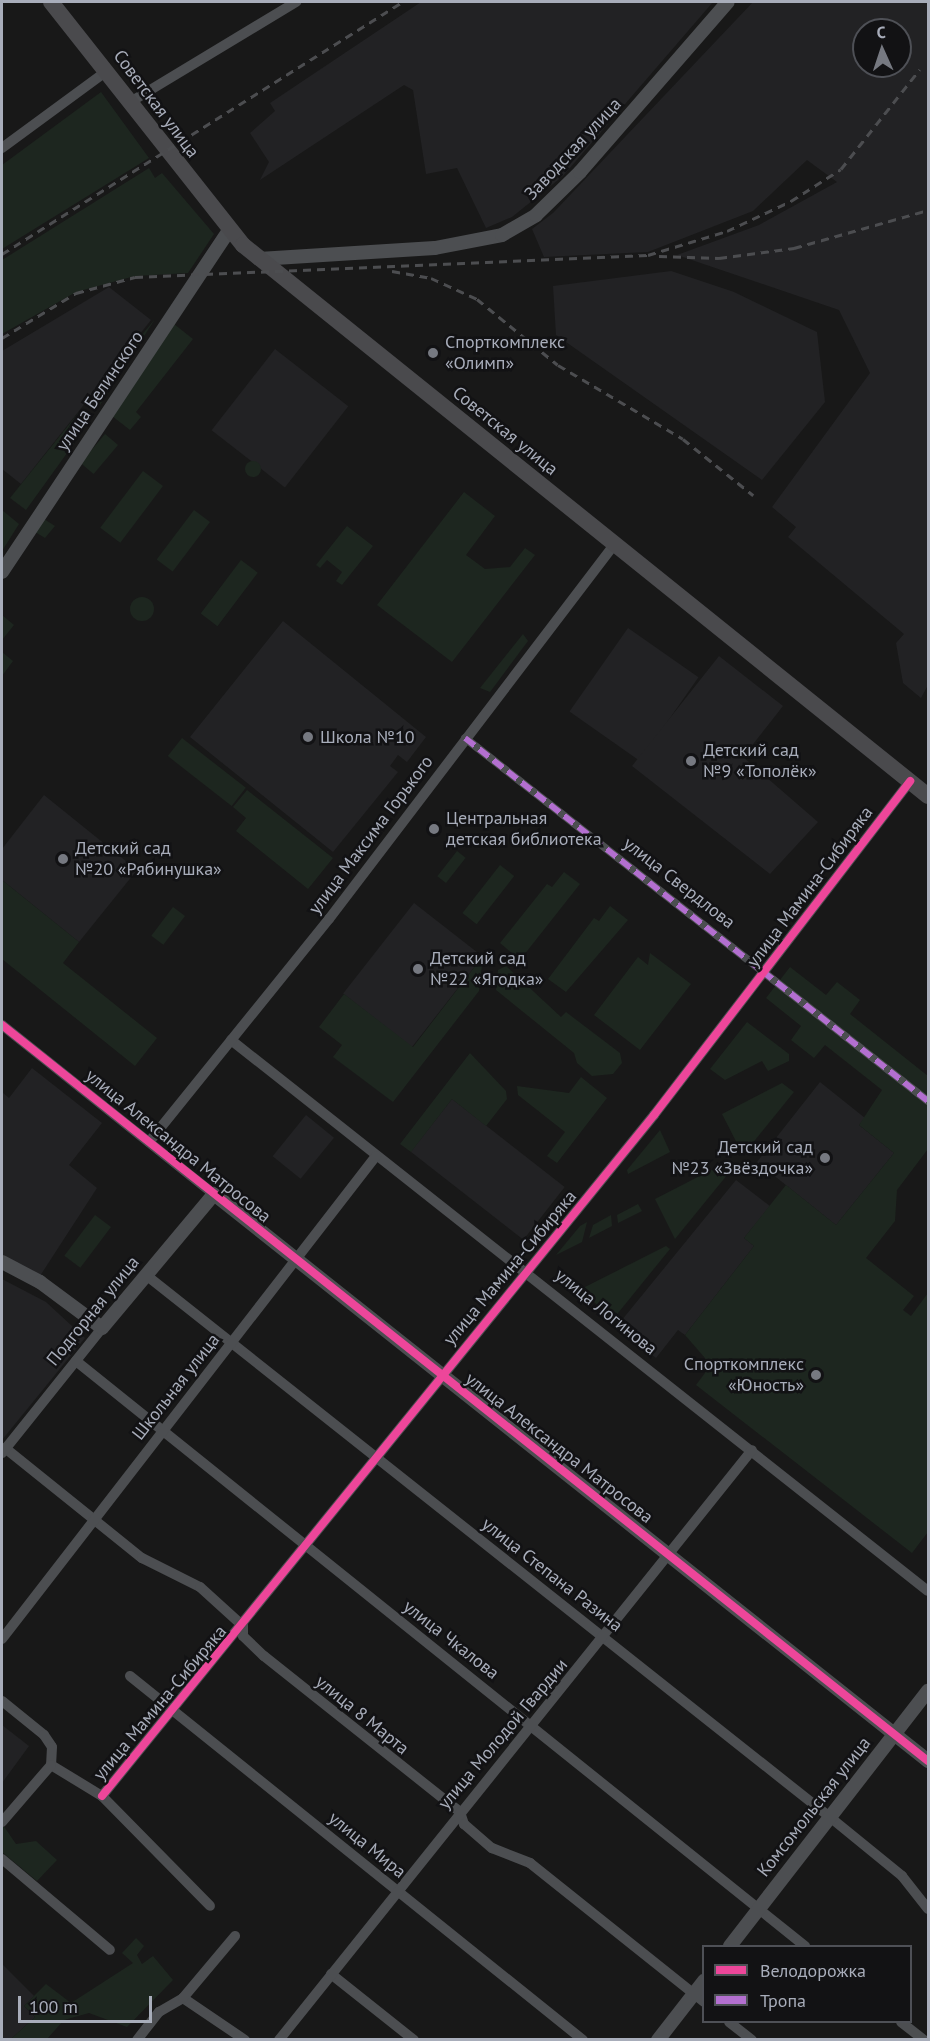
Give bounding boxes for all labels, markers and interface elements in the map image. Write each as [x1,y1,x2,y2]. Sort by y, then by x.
north arrow [852,18,912,78]
text: С [876,22,886,42]
street label: Советская улица [109,46,203,162]
street label: Заводская улица [520,93,626,205]
street label: улица Белинского [52,327,148,455]
place label: Спорткомплекс «Олимп» [445,332,565,374]
marker: Спорткомплекс «Олимп» [426,346,440,360]
street label: Советская улица [448,382,562,480]
place label: Школа №10 [320,726,415,748]
marker: Школа №10 [301,730,315,744]
place label: Детский сад №9 «Тополёк» [703,740,817,783]
street label: улица Максима Горького [304,751,438,919]
marker: Детский сад №9 «Тополёк» [684,754,698,768]
street label: улица Мамина-Сибиряка [742,802,878,972]
place label: Центральная детская библиотека [446,808,602,850]
marker: Центральная детская библиотека [427,822,441,836]
street label: улица Свердлова [619,833,739,933]
place label: Детский сад №20 «Рябинушка» [75,838,222,880]
marker: Детский сад №20 «Рябинушка» [56,852,70,866]
place label: Детский сад №22 «Ягодка» [430,948,543,990]
marker: Детский сад №22 «Ягодка» [411,962,425,976]
street label: улица Александра Матросова [81,1064,275,1228]
place label: Детский сад №23 «Звёздочка» [671,1137,813,1180]
marker: Детский сад №23 «Звёздочка» [818,1151,832,1165]
street label: улица Мамина-Сибиряка [439,1186,581,1350]
street label: Подгорная улица [42,1252,144,1370]
street label: улица Логинова [551,1264,661,1360]
street label: Школьная улица [128,1330,224,1444]
place label: Спорткомплекс «Юность» [684,1354,804,1396]
street label: улица Александра Матросова [461,1368,657,1528]
marker: Спорткомплекс «Юность» [809,1368,823,1382]
street label: улица Степана Разина [477,1513,627,1637]
street label: улица Чкалова [399,1596,503,1684]
street label: улица Мамина-Сибиряка [89,1621,231,1785]
street label: улица Молодой Гвардии [434,1654,572,1814]
street label: улица 8 Марта [311,1671,413,1759]
street label: Комсомольская улица [753,1733,875,1881]
street label: улица Мира [324,1807,410,1883]
legend [702,1945,912,2023]
text: Велодорожка [760,1959,866,1982]
scale bar [21,1984,154,2022]
text: Тропа [760,1989,806,2012]
text: 100 m [29,1995,78,2018]

